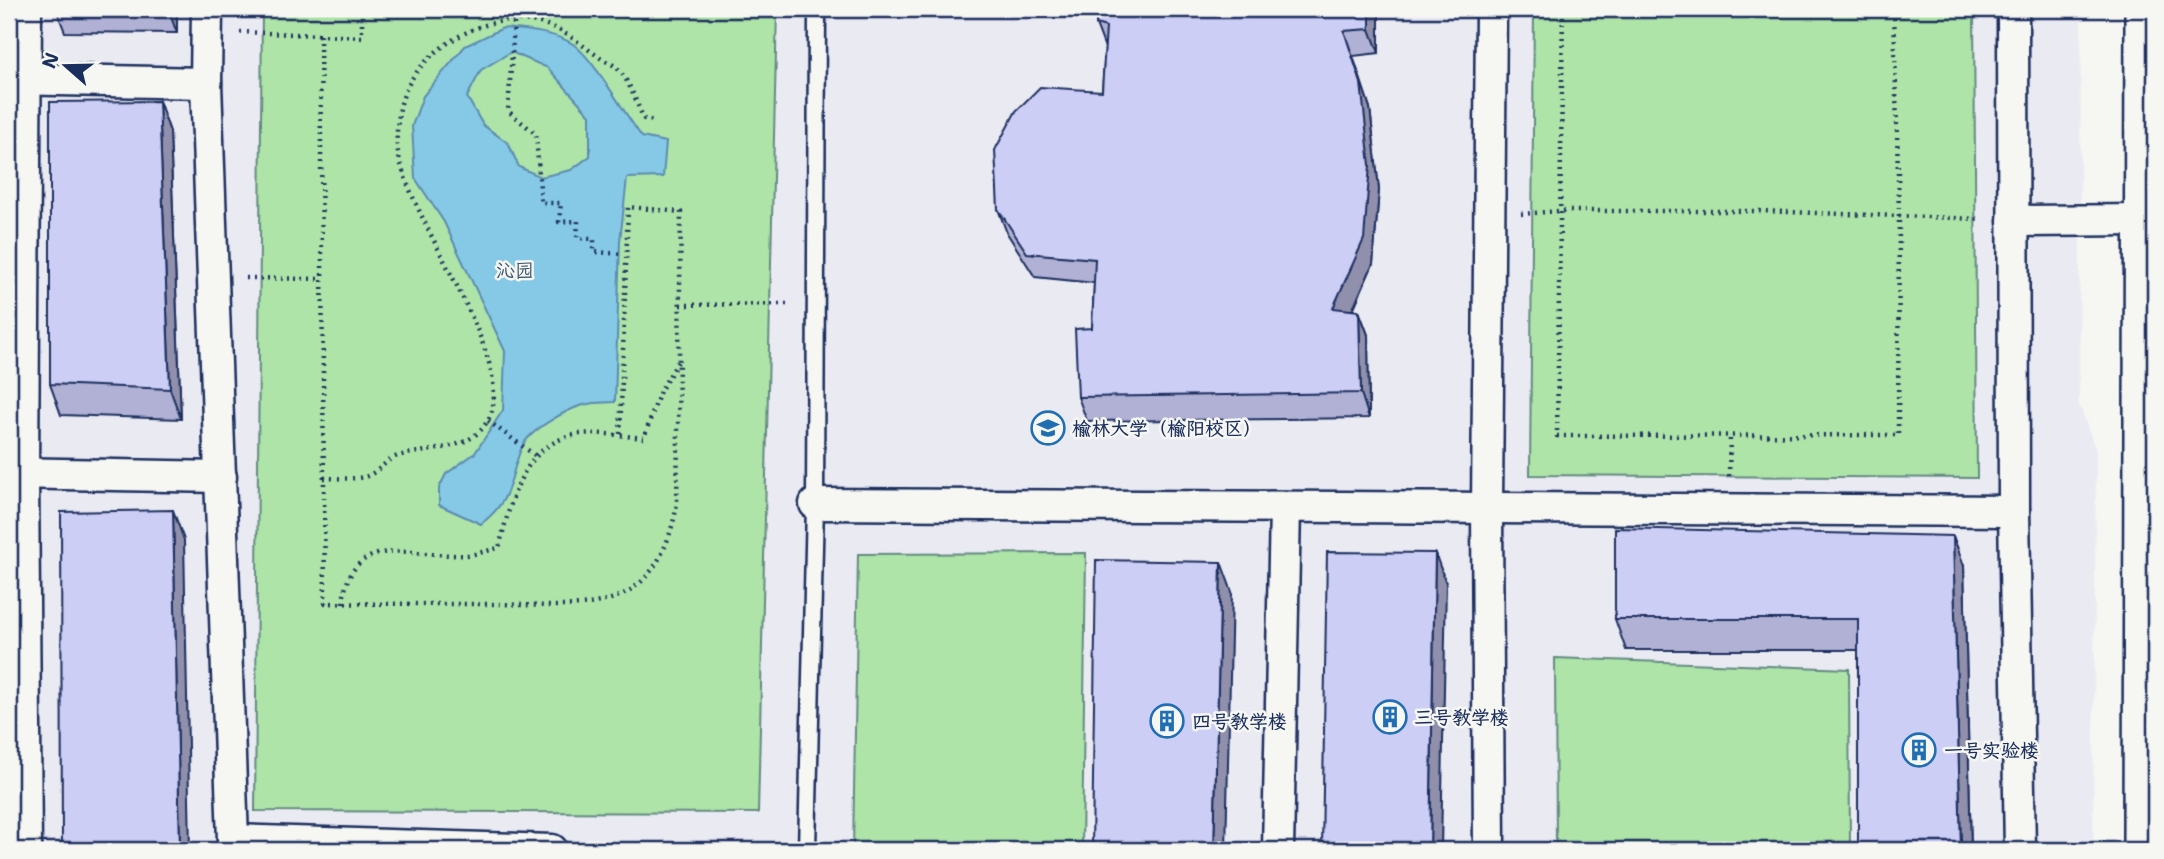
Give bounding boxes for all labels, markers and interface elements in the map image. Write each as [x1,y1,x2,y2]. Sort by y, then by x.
north arrow [32,32,102,102]
text: N [36,49,65,72]
park label: 沁园 [496,258,534,283]
school or university icon: 榆林大学（榆阳校区） [1029,409,1067,447]
place label: 榆林大学（榆阳校区） [1072,416,1262,441]
building icon: 三号教学楼 [1371,698,1409,736]
building icon: 四号教学楼 [1148,702,1186,740]
place label: 三号教学楼 [1414,705,1509,730]
place label: 四号教学楼 [1192,709,1287,734]
building icon: 一号实验楼 [1900,731,1938,769]
place label: 一号实验楼 [1944,738,2039,763]

